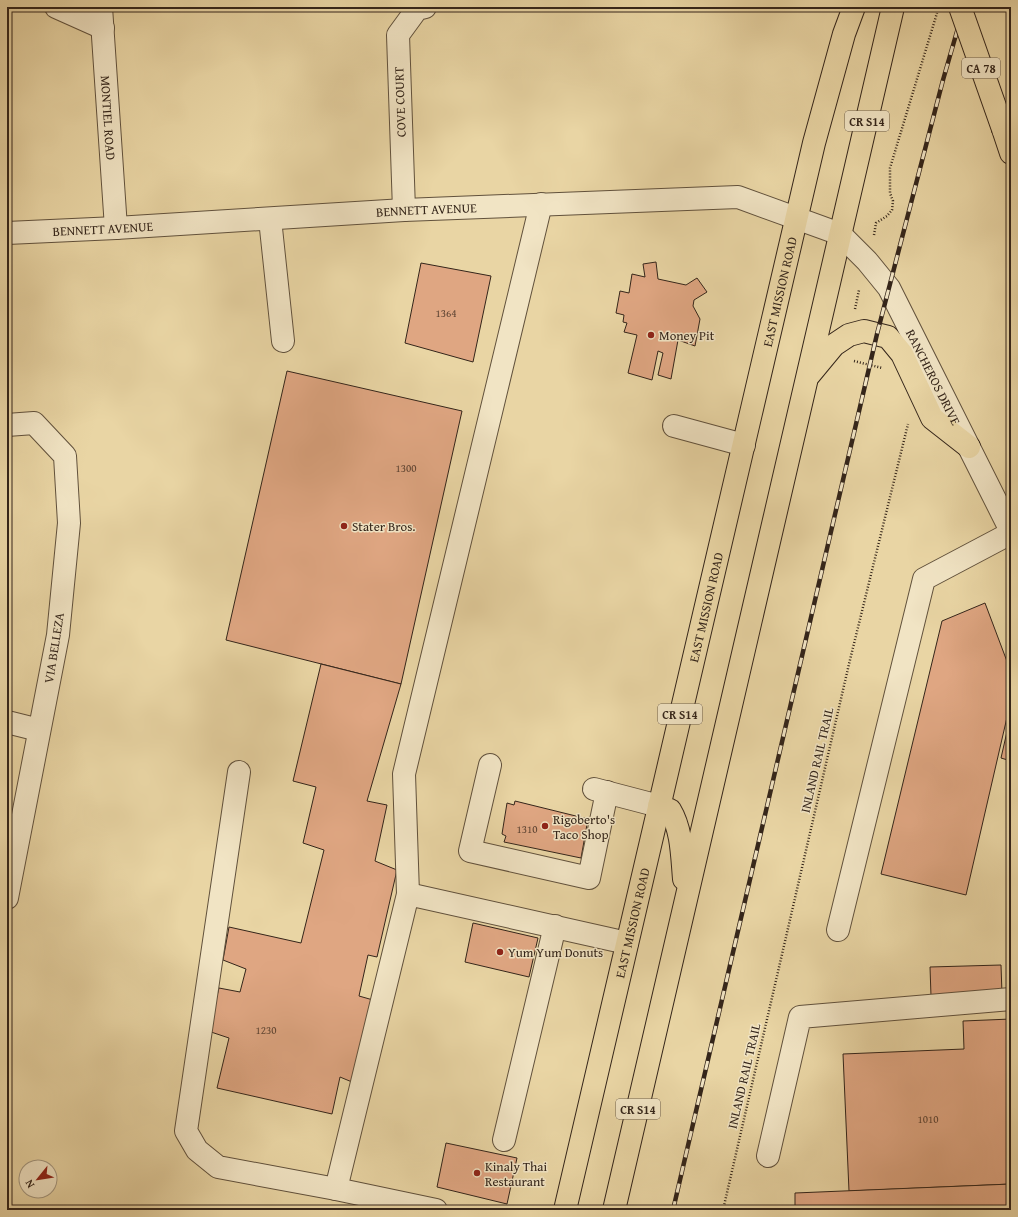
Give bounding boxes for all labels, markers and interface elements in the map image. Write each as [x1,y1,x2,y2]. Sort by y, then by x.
road number: CA 78 [962,58,1000,78]
street label: COVE COURT [389,66,411,138]
street label: MONTIEL ROAD [96,75,121,161]
road number: CR S14 [845,111,889,131]
street label: BENNETT AVENUE [375,198,477,221]
street label: BENNETT AVENUE [52,216,154,240]
street label: EAST MISSION ROAD [757,235,801,349]
house number: 1364 [435,305,457,321]
place label: Money Pit [659,326,715,345]
street label: RANCHEROS DRIVE [902,326,966,429]
marker: Money Pit [646,330,656,340]
house number: 1300 [395,460,417,476]
place label: Stater Bros. [352,517,415,536]
marker: Stater Bros. [339,521,349,531]
street label: EAST MISSION ROAD [684,550,728,664]
street label: VIA BELLEZA [39,611,69,685]
road number: CR S14 [658,704,702,724]
street label: INLAND RAIL TRAIL [796,705,839,815]
place label: Rigoberto's Taco Shop [553,810,615,844]
house number: 1310 [516,821,538,837]
marker: Rigoberto's Taco Shop [540,821,550,831]
street label: EAST MISSION ROAD [610,866,654,980]
place label: Yum Yum Donuts [508,943,603,962]
marker: Yum Yum Donuts [495,947,505,957]
street label: INLAND RAIL TRAIL [723,1021,766,1131]
house number: 1230 [255,1022,277,1038]
road number: CR S14 [616,1099,660,1119]
house number: 1010 [917,1111,939,1127]
place label: Kinaly Thai Restaurant [485,1157,548,1191]
north arrow [18,1159,58,1199]
marker: Kinaly Thai Restaurant [472,1168,482,1178]
text: N [20,1176,38,1191]

